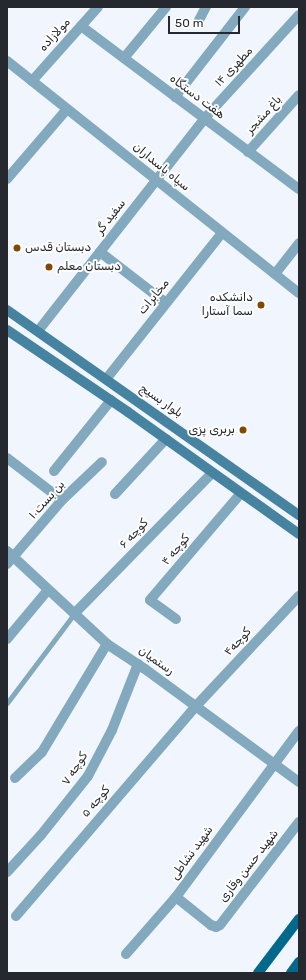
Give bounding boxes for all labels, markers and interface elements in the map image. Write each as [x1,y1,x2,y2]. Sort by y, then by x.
scale bar [170,8,242,34]
street label: مولازاده [36,15,74,55]
text: 50 m [175,16,203,30]
street label: مطهری ۱۴ [212,44,256,90]
street label: هفت دستگاه [167,72,227,122]
street label: باغ مشجر [243,93,285,137]
street label: سپاه پاسداران [130,140,192,194]
street label: سفید گر [93,197,129,237]
place label: دبستان قدس [25,241,91,255]
marker: دبستان قدس [12,243,22,253]
place label: دبستان معلم [57,260,121,274]
marker: دبستان معلم [44,262,54,272]
street label: مخابرات [135,276,173,318]
place label: دانشکده سما آستارا [201,291,253,319]
marker: دانشکده سما آستارا [256,300,266,310]
street label: بلوار بسیج [137,381,185,421]
place label: بربری پزی [188,423,235,437]
marker: بربری پزی [238,425,248,435]
street label: بن بست۱۰ [26,478,68,522]
street label: کوچه ۶ [116,516,152,552]
street label: کوچه ۴ [159,532,193,568]
street label: کوچه۴ [222,625,254,659]
street label: رستمیان [135,644,177,678]
street label: کوچه ۷ [59,750,91,788]
street label: کوچه ۵ [79,783,113,821]
street label: شهید نشاطی [168,823,216,883]
street label: شهید حسن وقاری [216,827,282,905]

